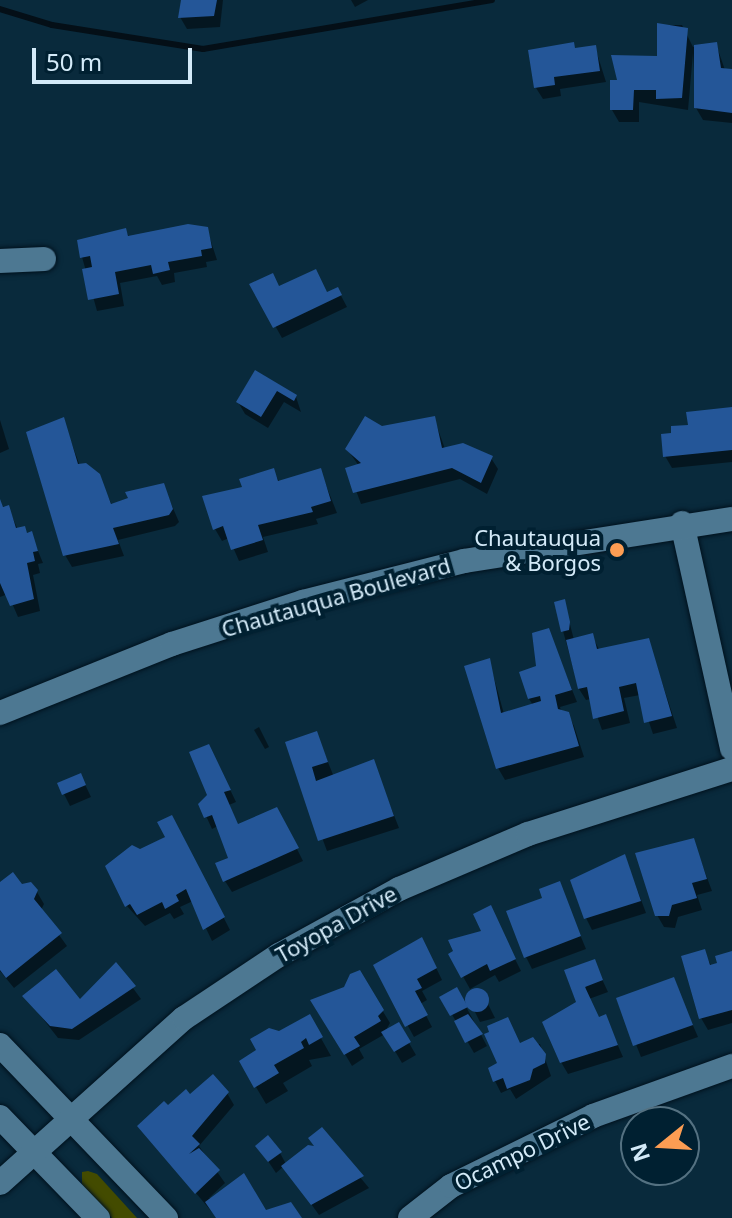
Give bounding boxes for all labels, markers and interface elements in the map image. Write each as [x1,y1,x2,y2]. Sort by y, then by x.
scale bar [36,32,196,82]
text: 50 m [46,45,102,78]
place label: Chautauqua & Borgos [474,524,601,576]
marker: Chautauqua & Borgos [608,541,626,559]
street label: Chautauqua Boulevard [218,552,454,642]
street label: Toyopa Drive [271,880,401,968]
north arrow [620,1106,700,1186]
street label: Ocampo Drive [450,1108,594,1196]
text: N [622,1140,656,1166]

